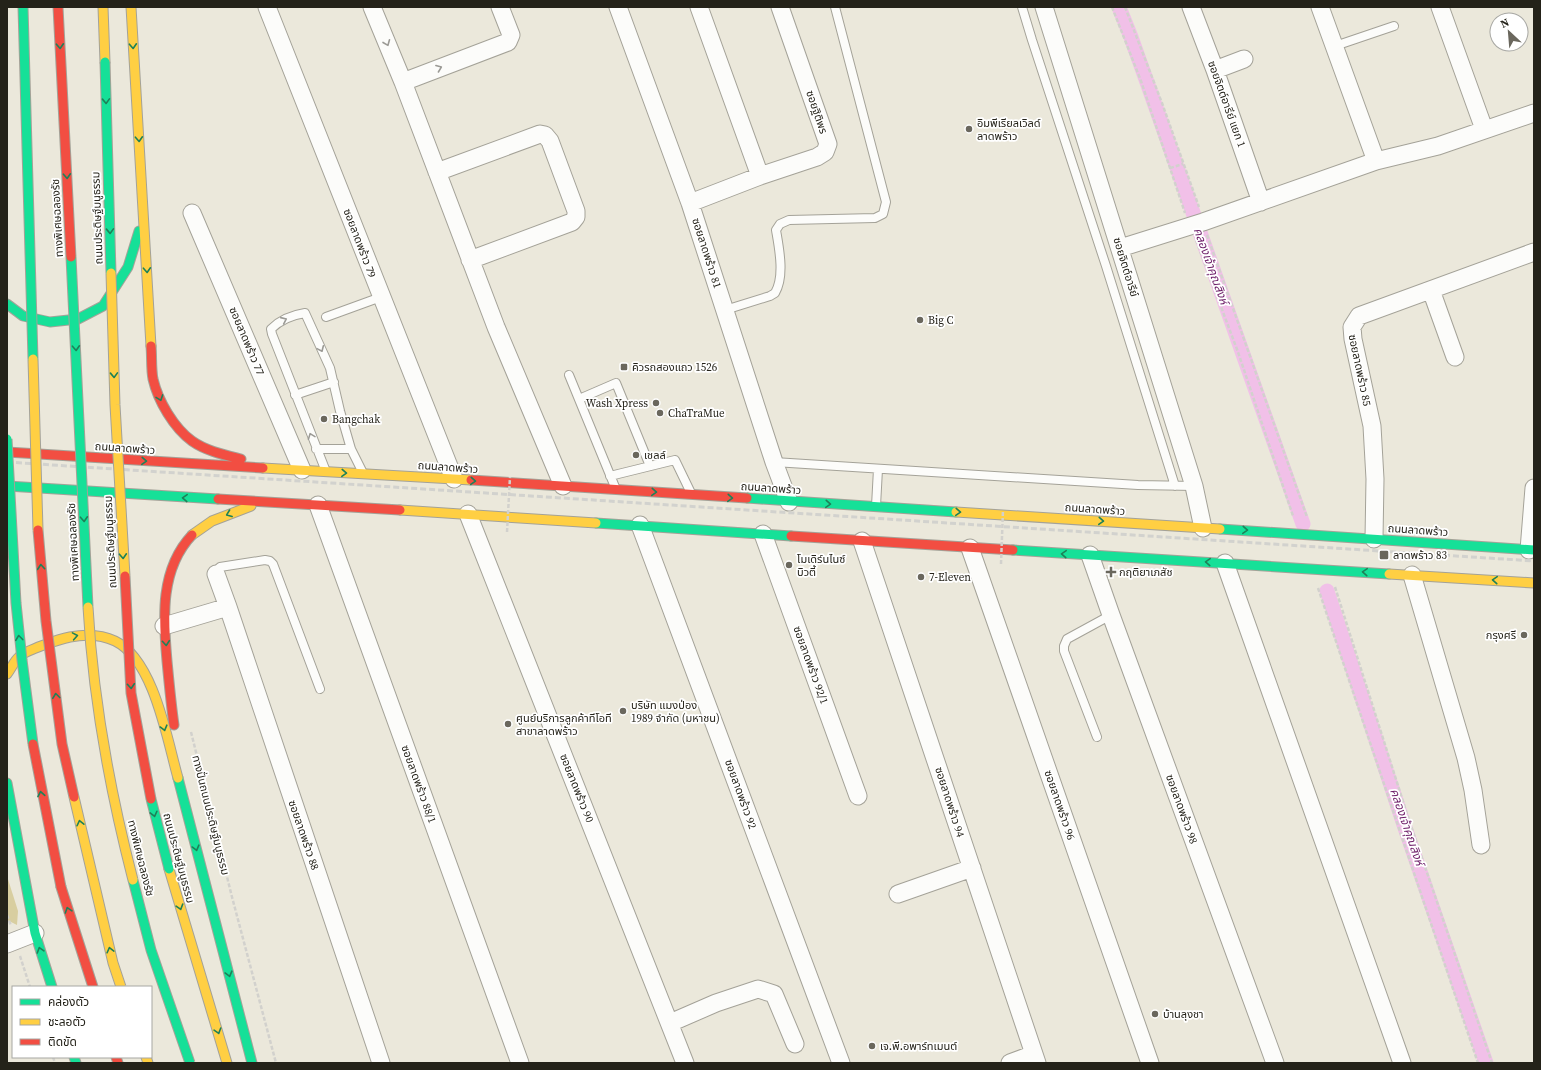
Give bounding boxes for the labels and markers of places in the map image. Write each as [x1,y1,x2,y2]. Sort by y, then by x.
place label: อิมพีเรียลเวิลด์ ลาดพร้าว [977,116,1041,144]
marker: อิมพีเรียลเวิลด์ ลาดพร้าว [964,124,974,134]
place label: Big C [928,313,953,328]
marker: Big C [915,315,925,325]
place label: คิวรถสองแถว 1526 [632,360,718,375]
marker: คิวรถสองแถว 1526 [619,362,629,372]
place label: Wash Xpress [586,396,648,411]
marker: Wash Xpress [651,398,661,408]
place label: ChaTraMue [668,406,725,421]
marker: ChaTraMue [655,408,665,418]
place label: Bangchak [332,412,381,427]
marker: Bangchak [319,414,329,424]
place label: เชลล์ [644,448,666,463]
marker: เชลล์ [631,450,641,460]
place label: ลาดพร้าว 83 [1393,548,1447,563]
marker: ลาดพร้าว 83 [1378,549,1390,561]
place label: โมเดิร์นไนซ์ บิวตี้ [797,552,846,580]
marker: โมเดิร์นไนซ์ บิวตี้ [784,560,794,570]
place label: กฤติยาเภสัช [1119,565,1172,580]
marker: กฤติยาเภสัช [1106,567,1116,577]
place label: 7-Eleven [929,570,971,585]
marker: 7-Eleven [916,572,926,582]
place label: กรุงศรี [1486,628,1517,643]
marker: กรุงศรี [1519,630,1529,640]
place label: บริษัท แมงป่อง 1989 จำกัด (มหาชน) [631,698,720,726]
marker: บริษัท แมงป่อง 1989 จำกัด (มหาชน) [618,706,628,716]
place label: ศูนย์บริการลูกค้าทีโอที สาขาลาดพร้าว [516,711,612,739]
marker: ศูนย์บริการลูกค้าทีโอที สาขาลาดพร้าว [503,719,513,729]
place label: บ้านลุงชา [1163,1007,1204,1022]
marker: บ้านลุงชา [1150,1009,1160,1019]
place label: เจ.พี.อพาร์ทเมนต์ [880,1039,957,1054]
marker: เจ.พี.อพาร์ทเมนต์ [867,1041,877,1051]

